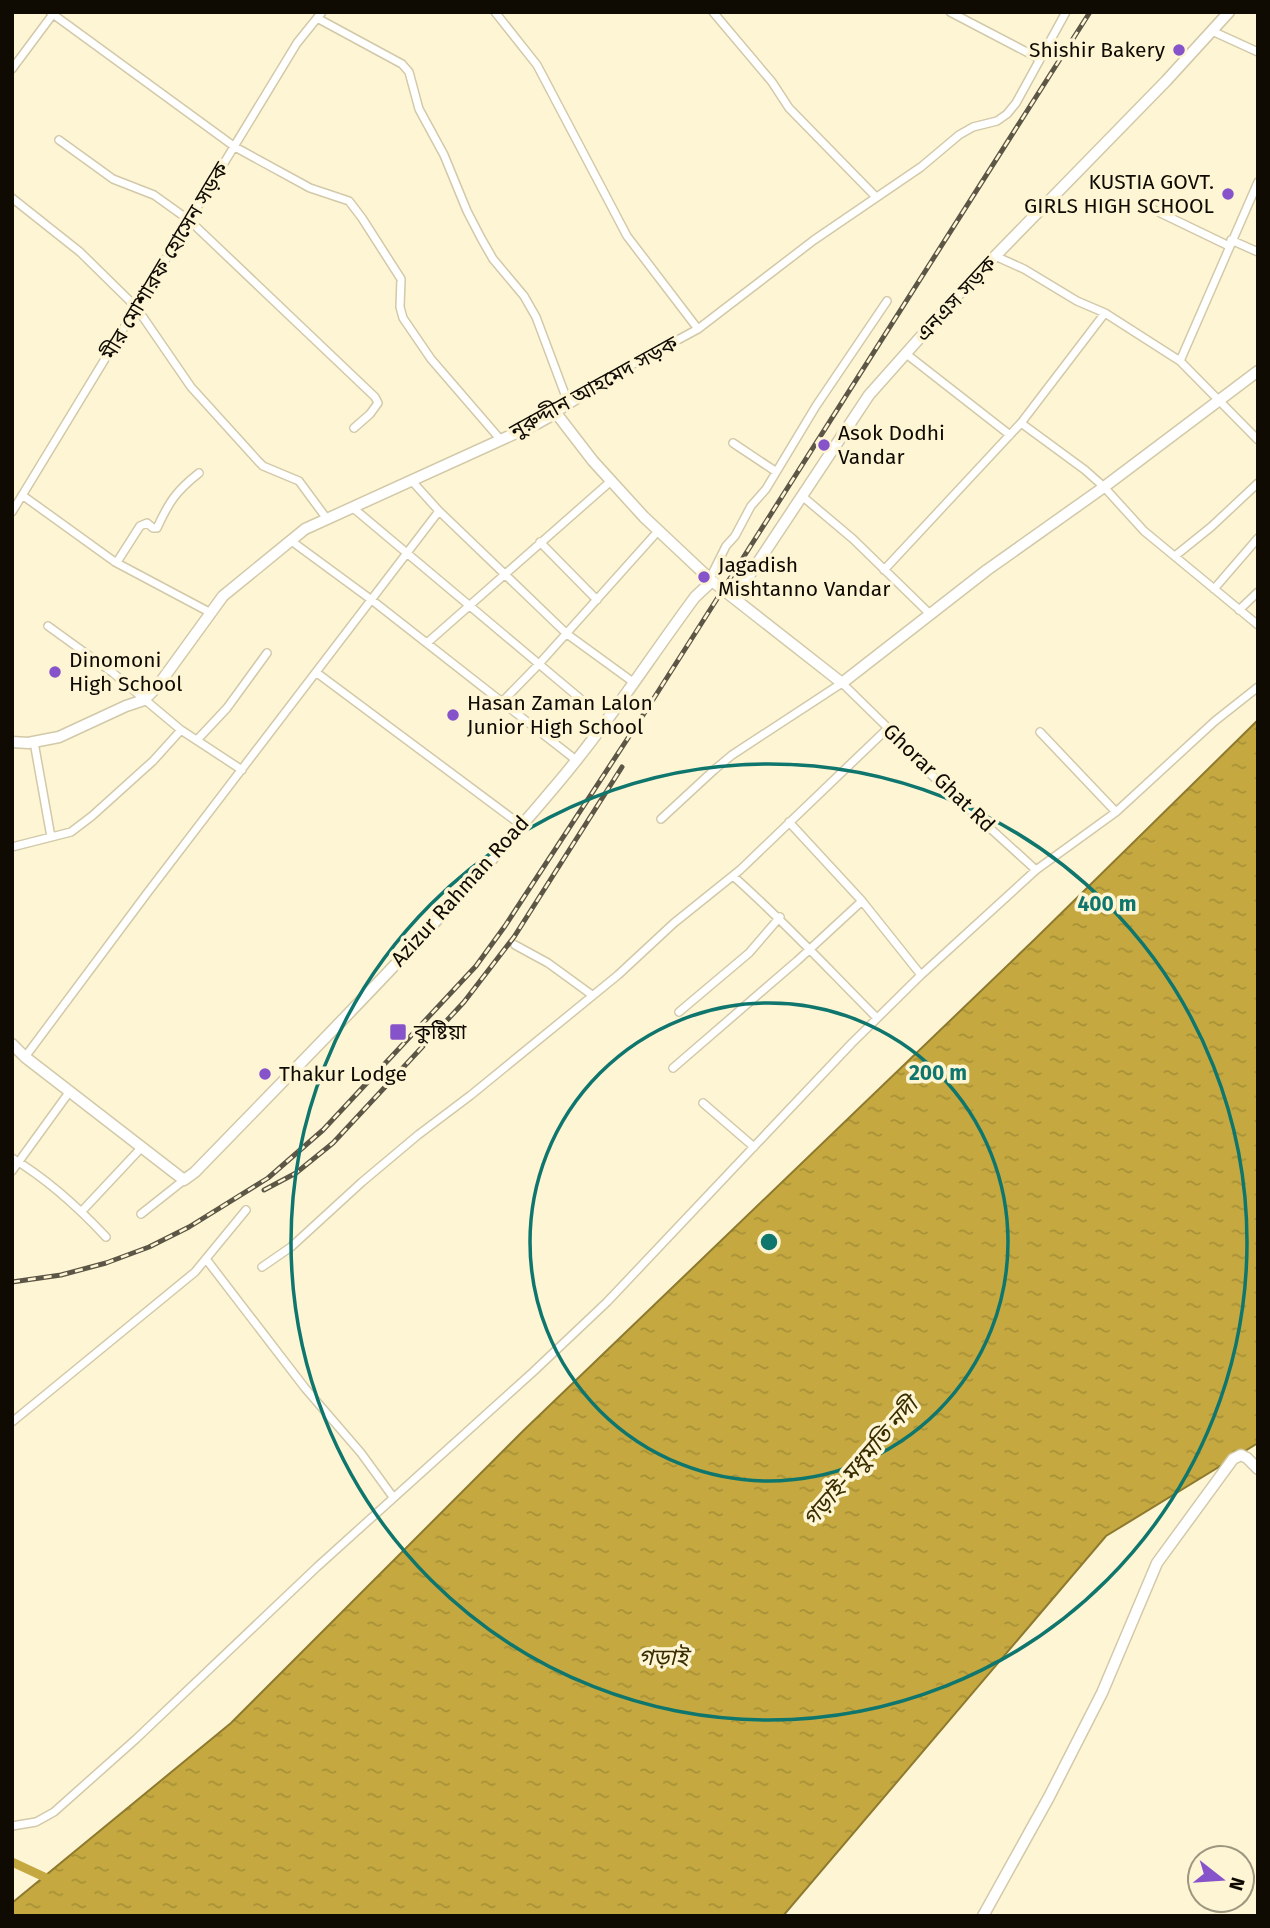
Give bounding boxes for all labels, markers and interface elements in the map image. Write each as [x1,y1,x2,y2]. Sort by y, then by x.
place label: Shishir Bakery [1029,37,1166,63]
marker: Shishir Bakery [1171,42,1187,58]
street label: মীর মোশারফ হোসেন সড়ক [95,156,235,366]
place label: KUSTIA GOVT. GIRLS HIGH SCHOOL [1024,169,1215,219]
marker: KUSTIA GOVT. GIRLS HIGH SCHOOL [1220,186,1236,202]
street label: এনএস সড়ক [910,250,1003,347]
street label: নুরুদ্দীন আহমেদ সড়ক [505,330,683,444]
place label: Asok Dodhi Vandar [838,420,945,470]
marker: Asok Dodhi Vandar [816,437,832,453]
place label: Jagadish Mishtanno Vandar [718,552,890,602]
marker: Jagadish Mishtanno Vandar [696,569,712,585]
place label: Dinomoni High School [69,647,182,697]
marker: Dinomoni High School [47,664,63,680]
place label: Hasan Zaman Lalon Junior High School [467,690,653,740]
marker: Hasan Zaman Lalon Junior High School [445,707,461,723]
street label: Ghorar Ghat Rd [878,718,1000,838]
street label: Azizur Rahman Road [385,810,535,972]
text: 400 m [1077,891,1137,917]
place label: কুষ্টিয়া [413,1019,467,1045]
marker: কুষ্টিয়া [388,1022,408,1042]
text: 200 m [909,1060,967,1086]
place label: Thakur Lodge [279,1061,407,1087]
marker: Thakur Lodge [257,1066,273,1082]
centre of rings [757,1230,781,1254]
water label: গড়াই-মধুমতি নদী [796,1389,926,1532]
water label: গড়াই [638,1643,693,1671]
north arrow [1186,1844,1256,1914]
text: N [1224,1874,1250,1893]

